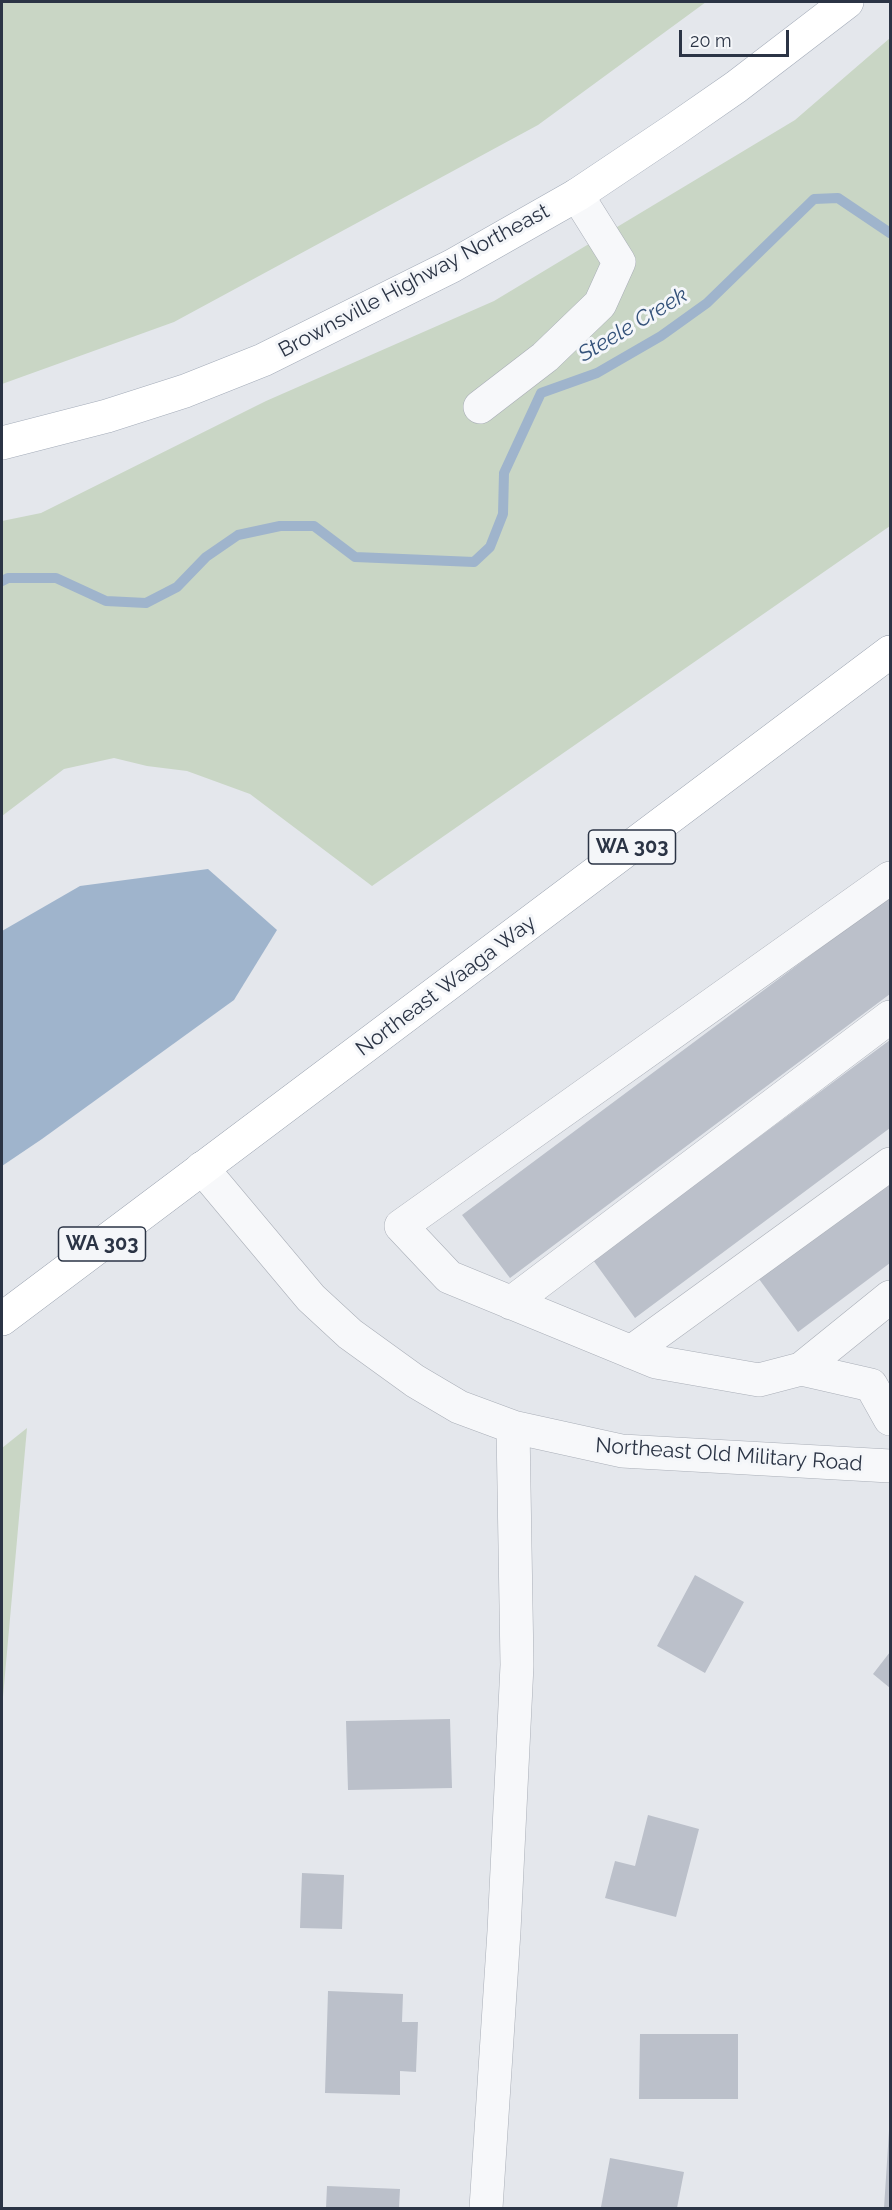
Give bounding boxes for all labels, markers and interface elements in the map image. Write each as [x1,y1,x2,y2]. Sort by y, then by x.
scale bar [682,18,792,56]
text: 20 m [690,30,732,51]
street label: Brownsville Highway Northeast [274,199,554,363]
water label: Steele Creek [573,282,693,368]
road number: WA 303 [588,830,676,864]
street label: Northeast Waaga Way [351,910,541,1062]
road number: WA 303 [58,1227,146,1261]
street label: Northeast Old Military Road [595,1433,863,1477]

